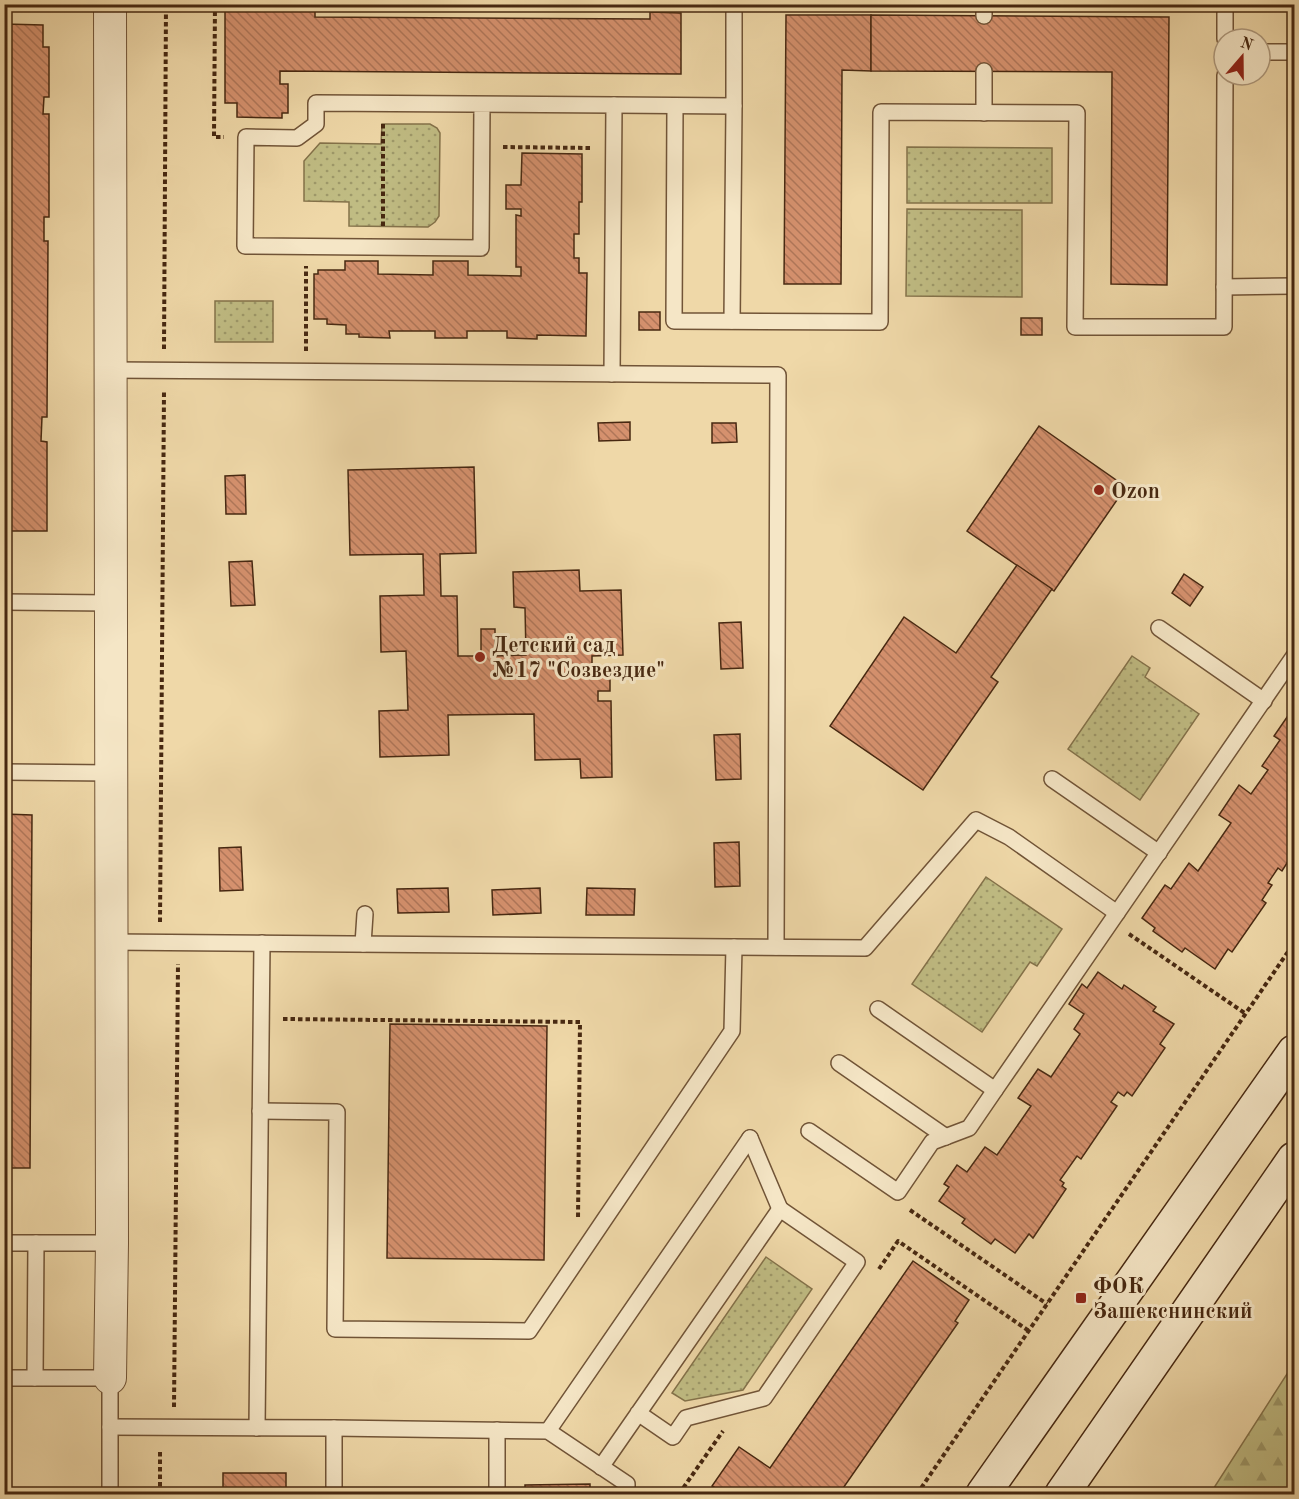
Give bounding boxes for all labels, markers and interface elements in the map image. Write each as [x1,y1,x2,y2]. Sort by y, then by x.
north arrow [1212,27,1272,87]
text: N [1238,35,1256,55]
place label: Ozon [1111,481,1160,503]
marker: Ozon [1092,483,1106,497]
place label: Детский сад №17 "Созвездие" [492,635,665,682]
marker: Детский сад №17 "Созвездие" [473,650,487,664]
place label: ФОК Зашекснинский [1093,1276,1253,1323]
marker: ФОК Зашекснинский [1074,1291,1088,1305]

